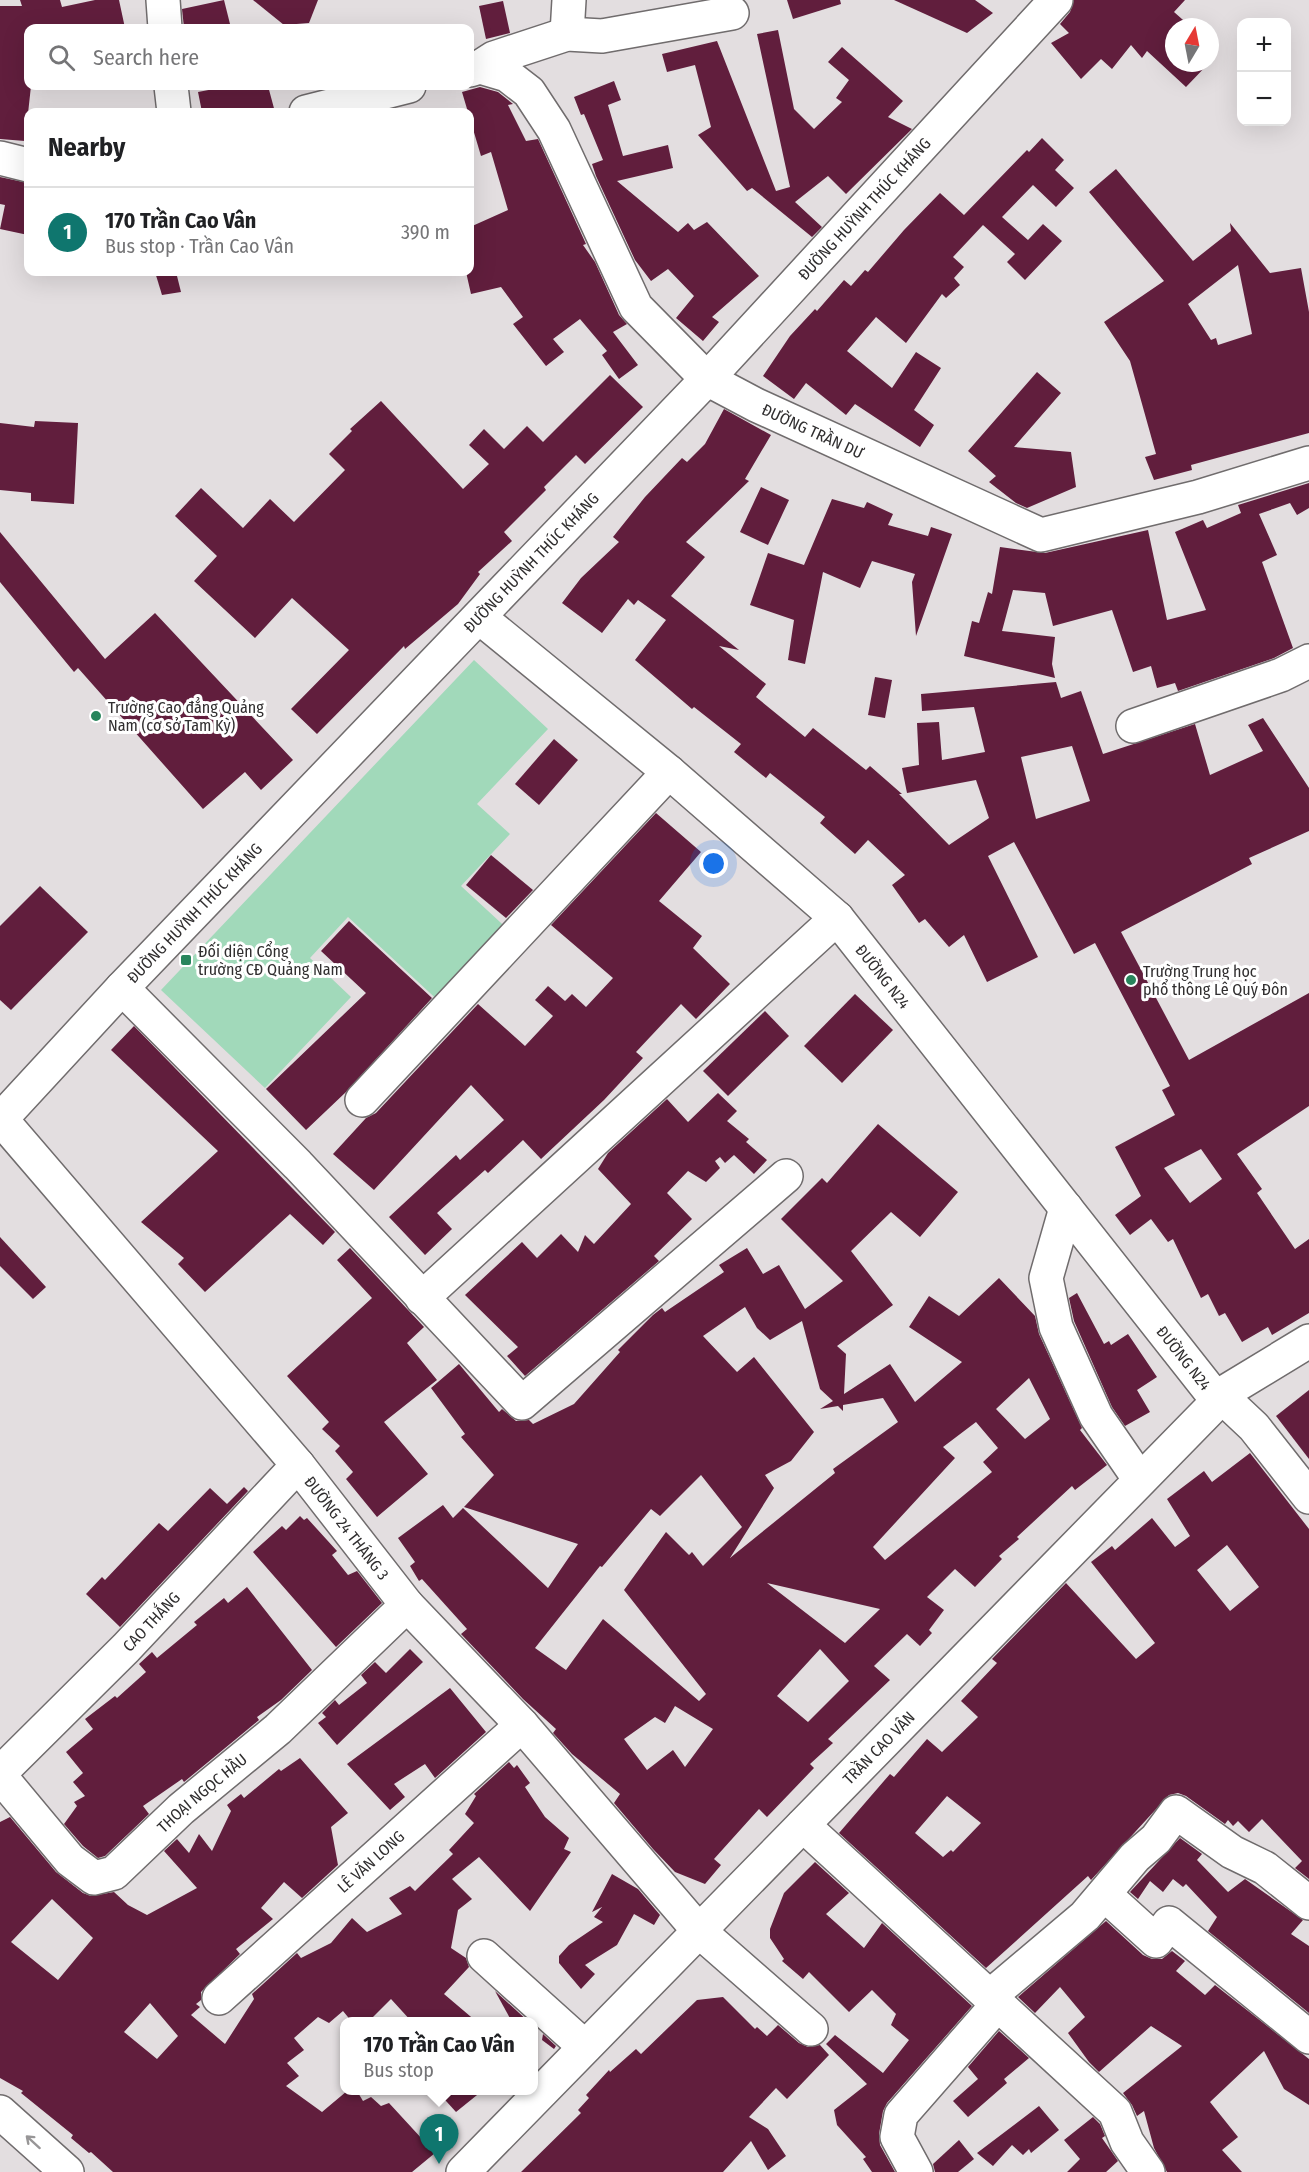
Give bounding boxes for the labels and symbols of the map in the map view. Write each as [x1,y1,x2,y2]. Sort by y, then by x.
north arrow [1165,18,1219,72]
street label: ĐƯỜNG HUỲNH THÚC KHÁNG [794,134,935,284]
street label: ĐƯỜNG TRẦN DƯ [759,400,866,463]
street label: ĐƯỜNG HUỲNH THÚC KHÁNG [460,489,603,637]
place label: Trường Cao đẳng Quảng Nam (cơ sở Tam Kỳ) [108,697,264,735]
marker: Trường Cao đẳng Quảng Nam (cơ sở Tam Kỳ) [89,709,103,723]
street label: ĐƯỜNG HUỲNH THÚC KHÁNG [123,839,266,987]
your location [699,849,728,878]
place label: Đối diện Cổng trường CĐ Quảng Nam [198,941,343,979]
street label: ĐƯỜNG N24 [851,941,914,1013]
marker: Đối diện Cổng trường CĐ Quảng Nam [179,953,193,967]
place label: Trường Trung học phổ thông Lê Quý Đôn [1143,962,1288,999]
marker: Trường Trung học phổ thông Lê Quý Đôn [1124,973,1138,987]
street label: ĐƯỜNG N24 [1152,1322,1215,1394]
street label: ĐƯỜNG 24 THÁNG 3 [300,1473,393,1584]
street label: CAO THẮNG [119,1588,184,1655]
street label: TRẦN CAO VÂN [839,1708,919,1788]
street label: THOẠI NGỌC HẦU [153,1750,251,1837]
street label: LÊ VĂN LONG [334,1827,408,1897]
pin: 1 [420,2114,458,2164]
one-way arrow [26,2135,41,2149]

